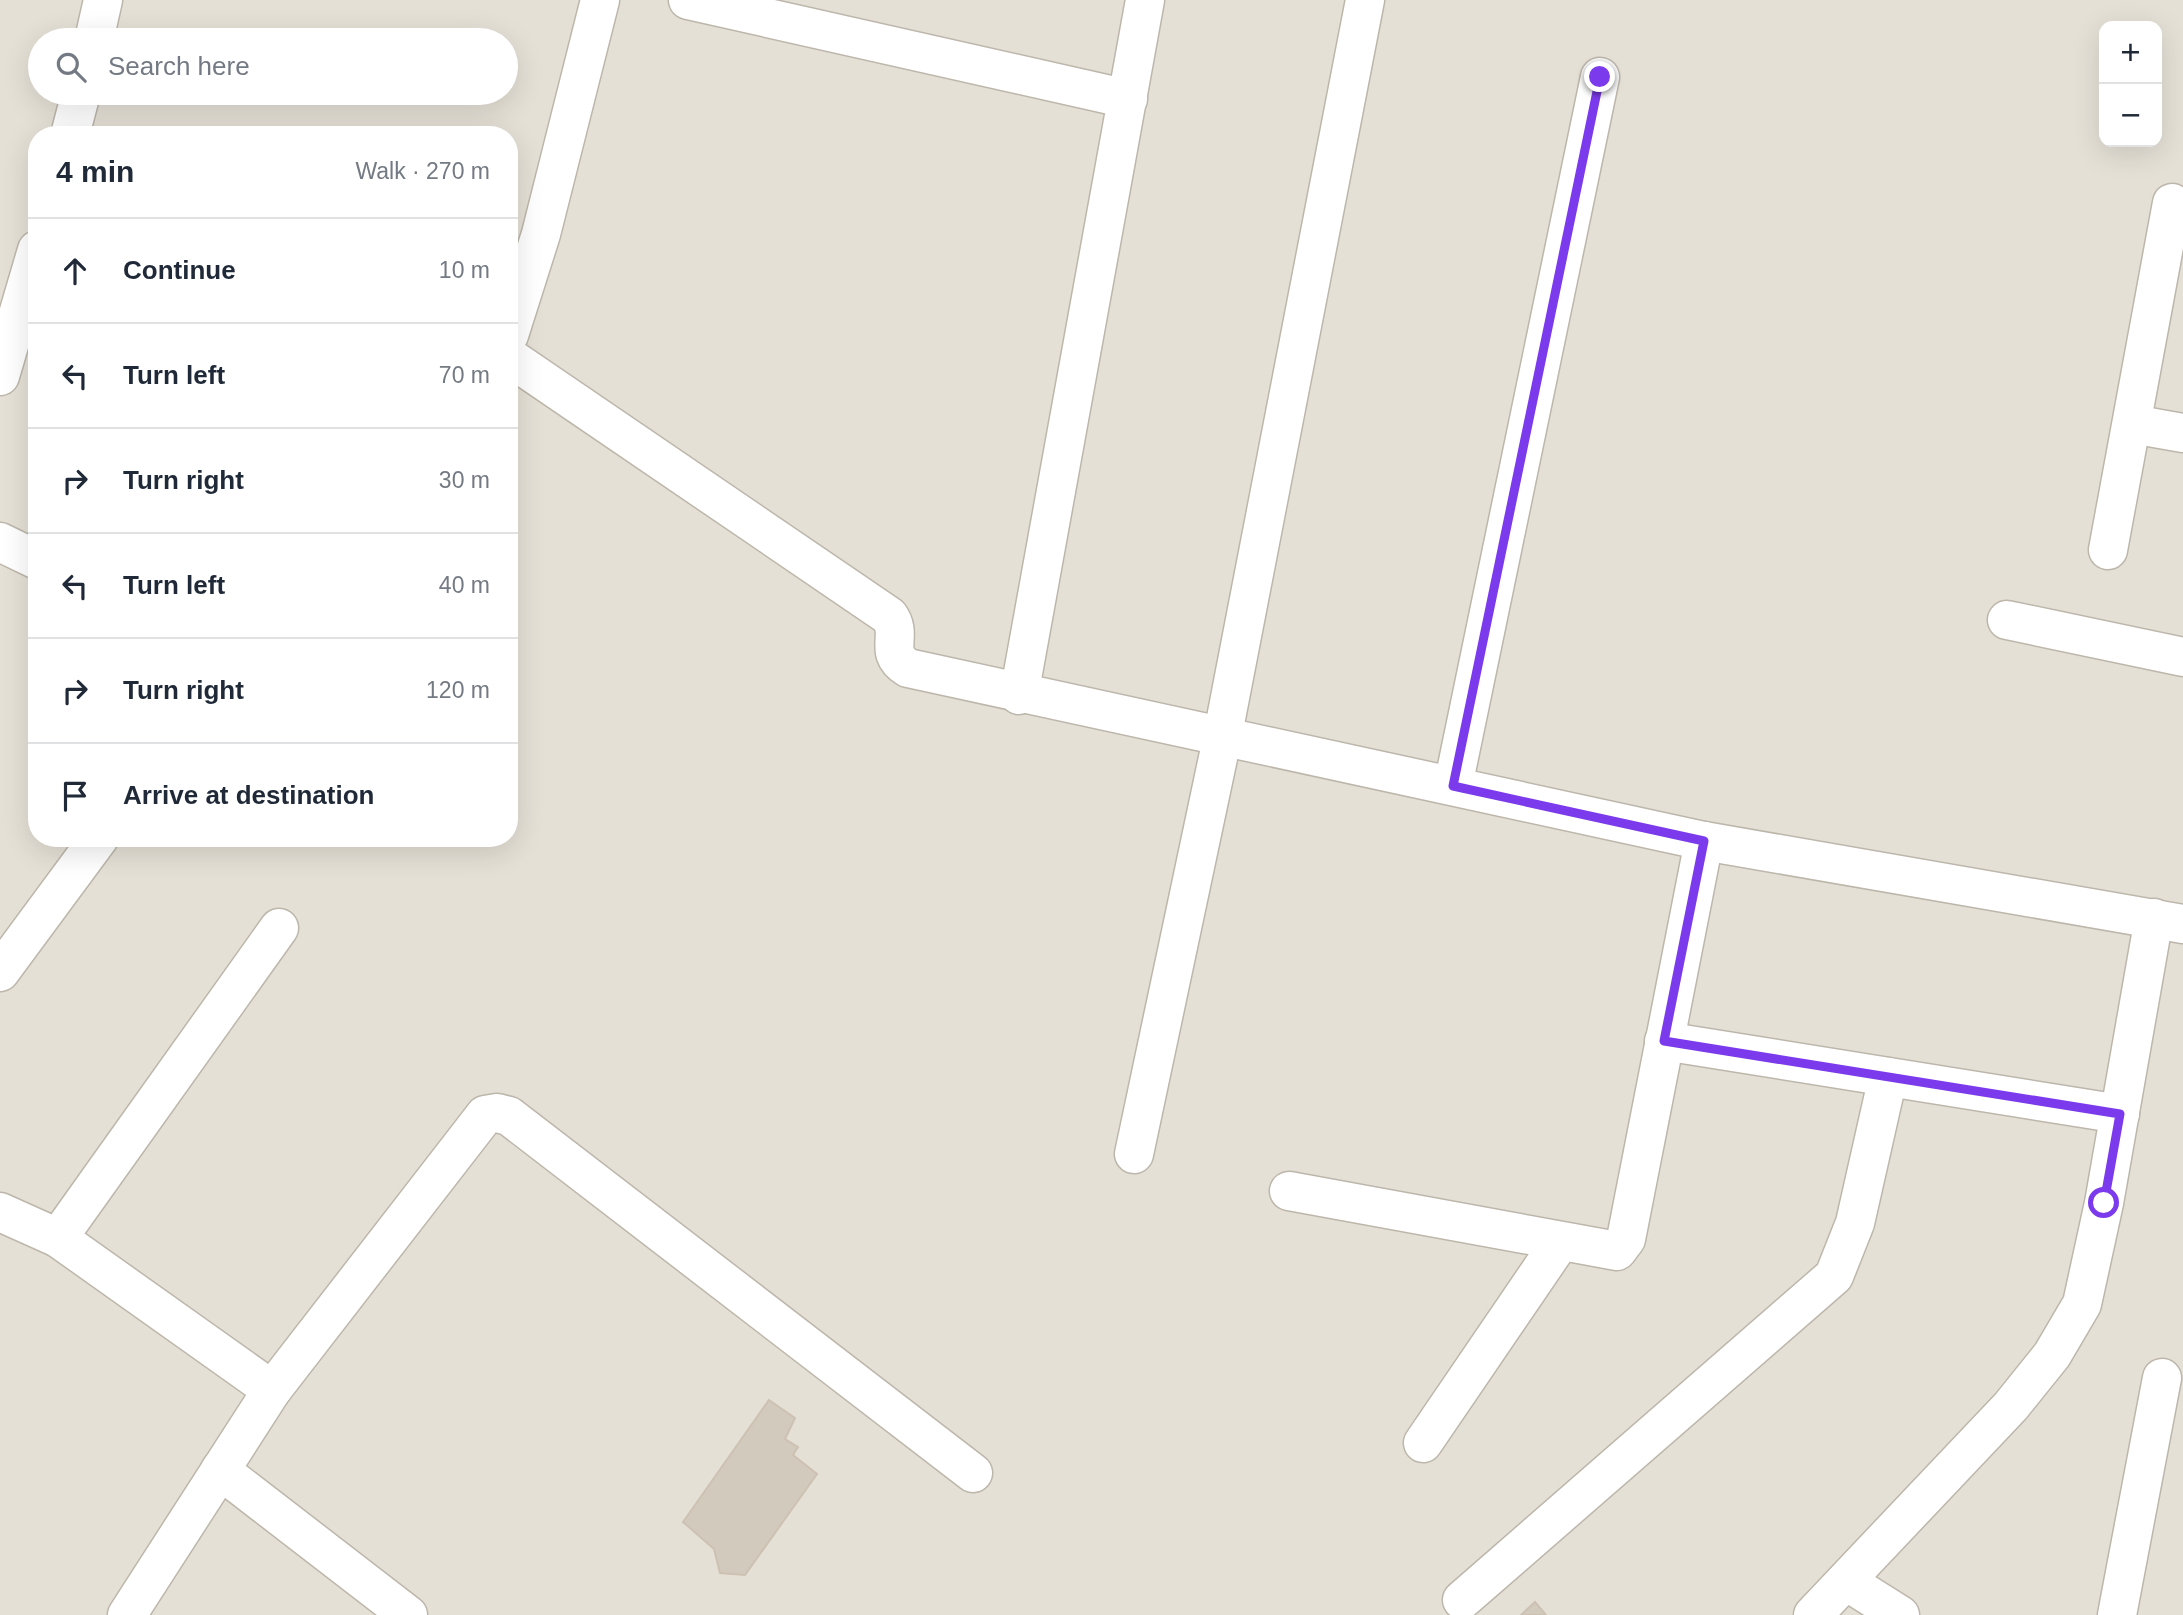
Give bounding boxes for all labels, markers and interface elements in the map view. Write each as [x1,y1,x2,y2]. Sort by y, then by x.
map controls [2099,21,2162,147]
button: + [2099,21,2162,84]
search box [28,28,518,105]
icon: search [52,48,90,86]
text: Search here [108,51,250,81]
route end [1584,61,1615,92]
button: − [2099,84,2162,147]
text: 4 min [56,155,134,188]
text: Walk · 270 m [355,158,490,184]
icon: ahead [56,252,94,290]
text: Continue [123,255,236,285]
text: 10 m [439,257,490,283]
icon: left [56,357,94,395]
text: Turn left [123,360,225,390]
text: 70 m [439,362,490,388]
icon: right [56,462,94,500]
text: Turn right [123,465,244,495]
text: 30 m [439,467,490,493]
icon: left [56,567,94,605]
text: Turn left [123,570,225,600]
text: 40 m [439,572,490,598]
icon: right [56,672,94,710]
text: Turn right [123,675,244,705]
text: 120 m [426,677,490,703]
icon: arrive [56,777,94,815]
text: Arrive at destination [123,780,374,810]
route start [2088,1187,2119,1218]

